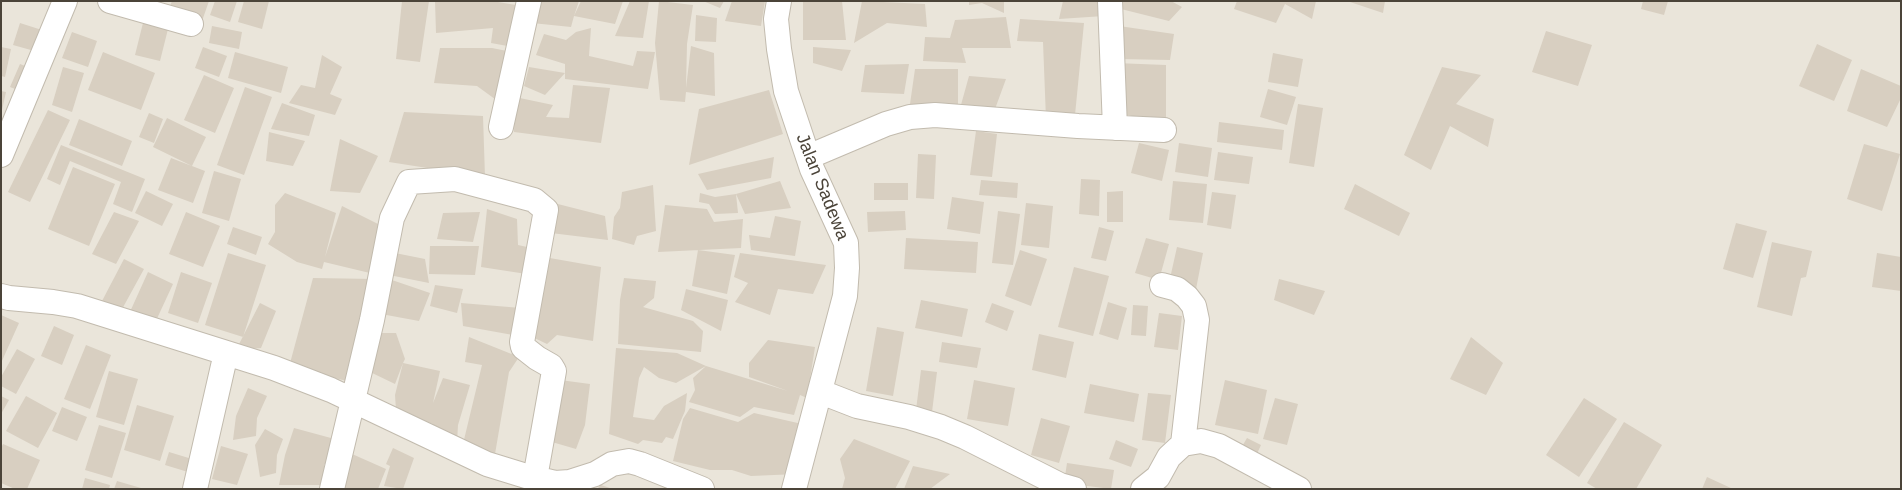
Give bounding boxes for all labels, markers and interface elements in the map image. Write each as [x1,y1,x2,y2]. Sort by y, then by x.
street label: Jalan Sadewa [791,131,853,243]

